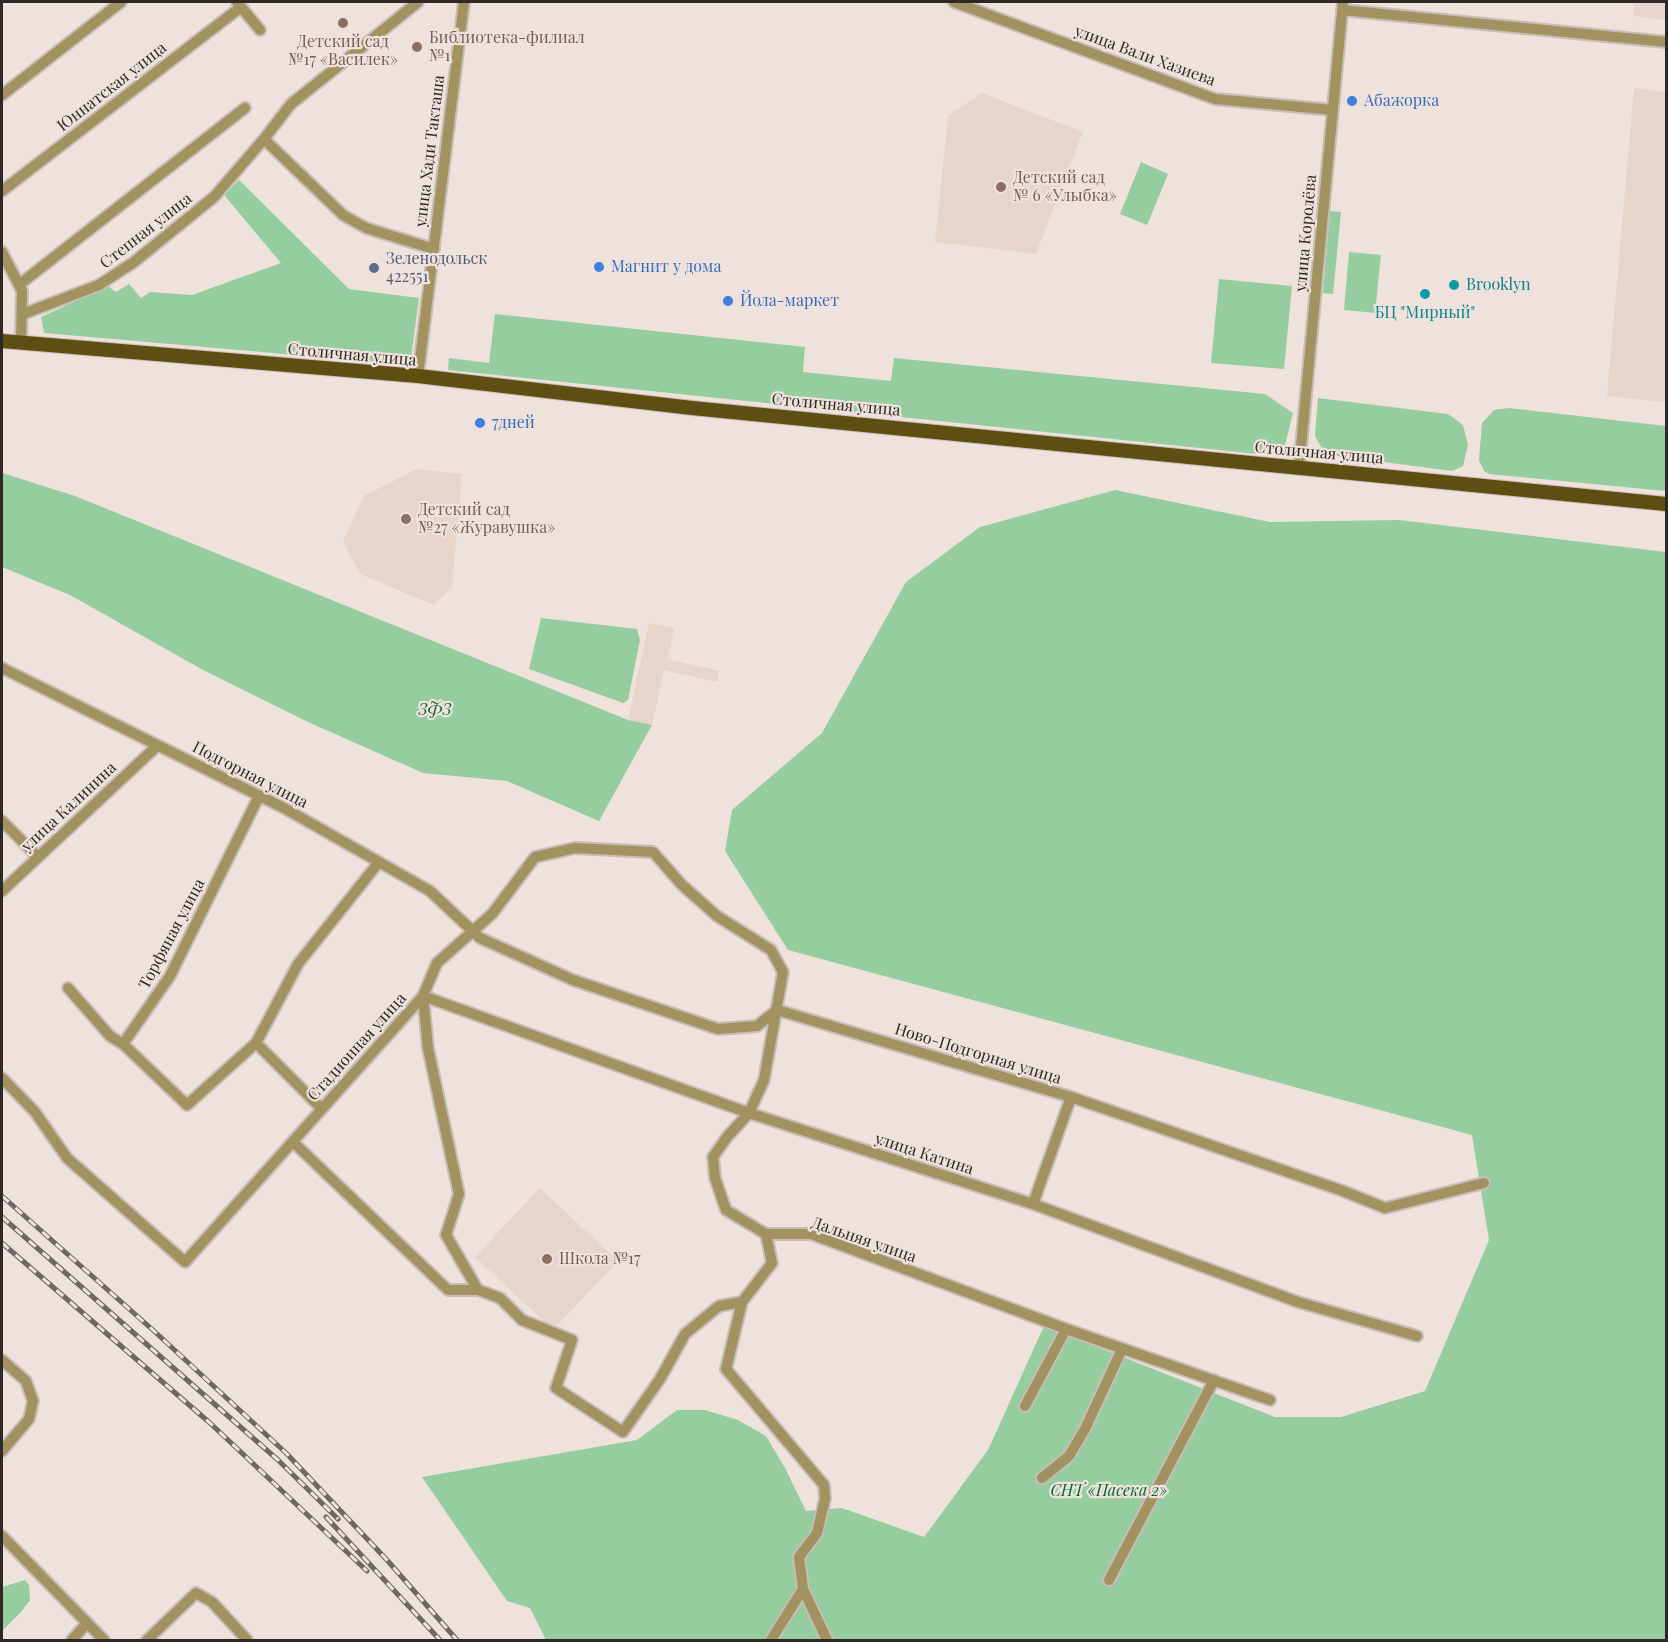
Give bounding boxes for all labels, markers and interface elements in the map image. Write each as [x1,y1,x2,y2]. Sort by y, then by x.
marker: Детский сад №17 «Василек» [336,16,350,30]
street label: улица Вали Хазиева [1072,22,1218,90]
place label: Библиотека-филиал №1 [429,28,585,66]
place label: Детский сад №17 «Василек» [288,32,398,70]
street label: Юннатская улица [54,38,170,136]
marker: Библиотека-филиал №1 [410,40,424,54]
street label: улица Хади Такташа [411,74,449,228]
place label: Абажорка [1364,91,1439,111]
marker: Абажорка [1345,94,1359,108]
place label: Детский сад № 6 «Улыбка» [1013,168,1117,206]
street label: улица Королёва [1291,174,1321,292]
marker: Детский сад № 6 «Улыбка» [994,180,1008,194]
street label: Степная улица [96,189,196,273]
place label: Зеленодольск 422551 [386,249,487,287]
place label: Магнит у дома [611,257,721,277]
marker: Магнит у дома [592,260,606,274]
marker: Зеленодольск 422551 [367,261,381,275]
place label: Brooklyn [1466,275,1531,295]
marker: Brooklyn [1447,278,1461,292]
marker: БЦ "Мирный" [1418,287,1432,301]
place label: Йола-маркет [740,291,839,311]
marker: Йола-маркет [721,294,735,308]
place label: БЦ "Мирный" [1375,303,1475,323]
street label: Столичная улица [287,340,417,370]
street label: Столичная улица [771,390,901,420]
place label: 7дней [492,413,535,433]
marker: 7дней [473,416,487,430]
street label: Столичная улица [1254,438,1384,468]
place label: Детский сад №27 «Журавушка» [418,500,555,538]
marker: Детский сад №27 «Журавушка» [399,512,413,526]
park label: ЗФЗ [419,700,451,720]
street label: Подгорная улица [189,738,311,812]
street label: улица Калинина [18,758,120,856]
street label: Торфяная улица [135,876,209,992]
street label: Стадионная улица [304,989,410,1105]
street label: Ново-Подгорная улица [892,1020,1064,1088]
street label: улица Катина [872,1129,976,1179]
street label: Дальняя улица [809,1213,919,1267]
place label: Школа №17 [559,1249,641,1269]
marker: Школа №17 [540,1252,554,1266]
park label: СНТ «Пасека 2» [1050,1481,1168,1501]

